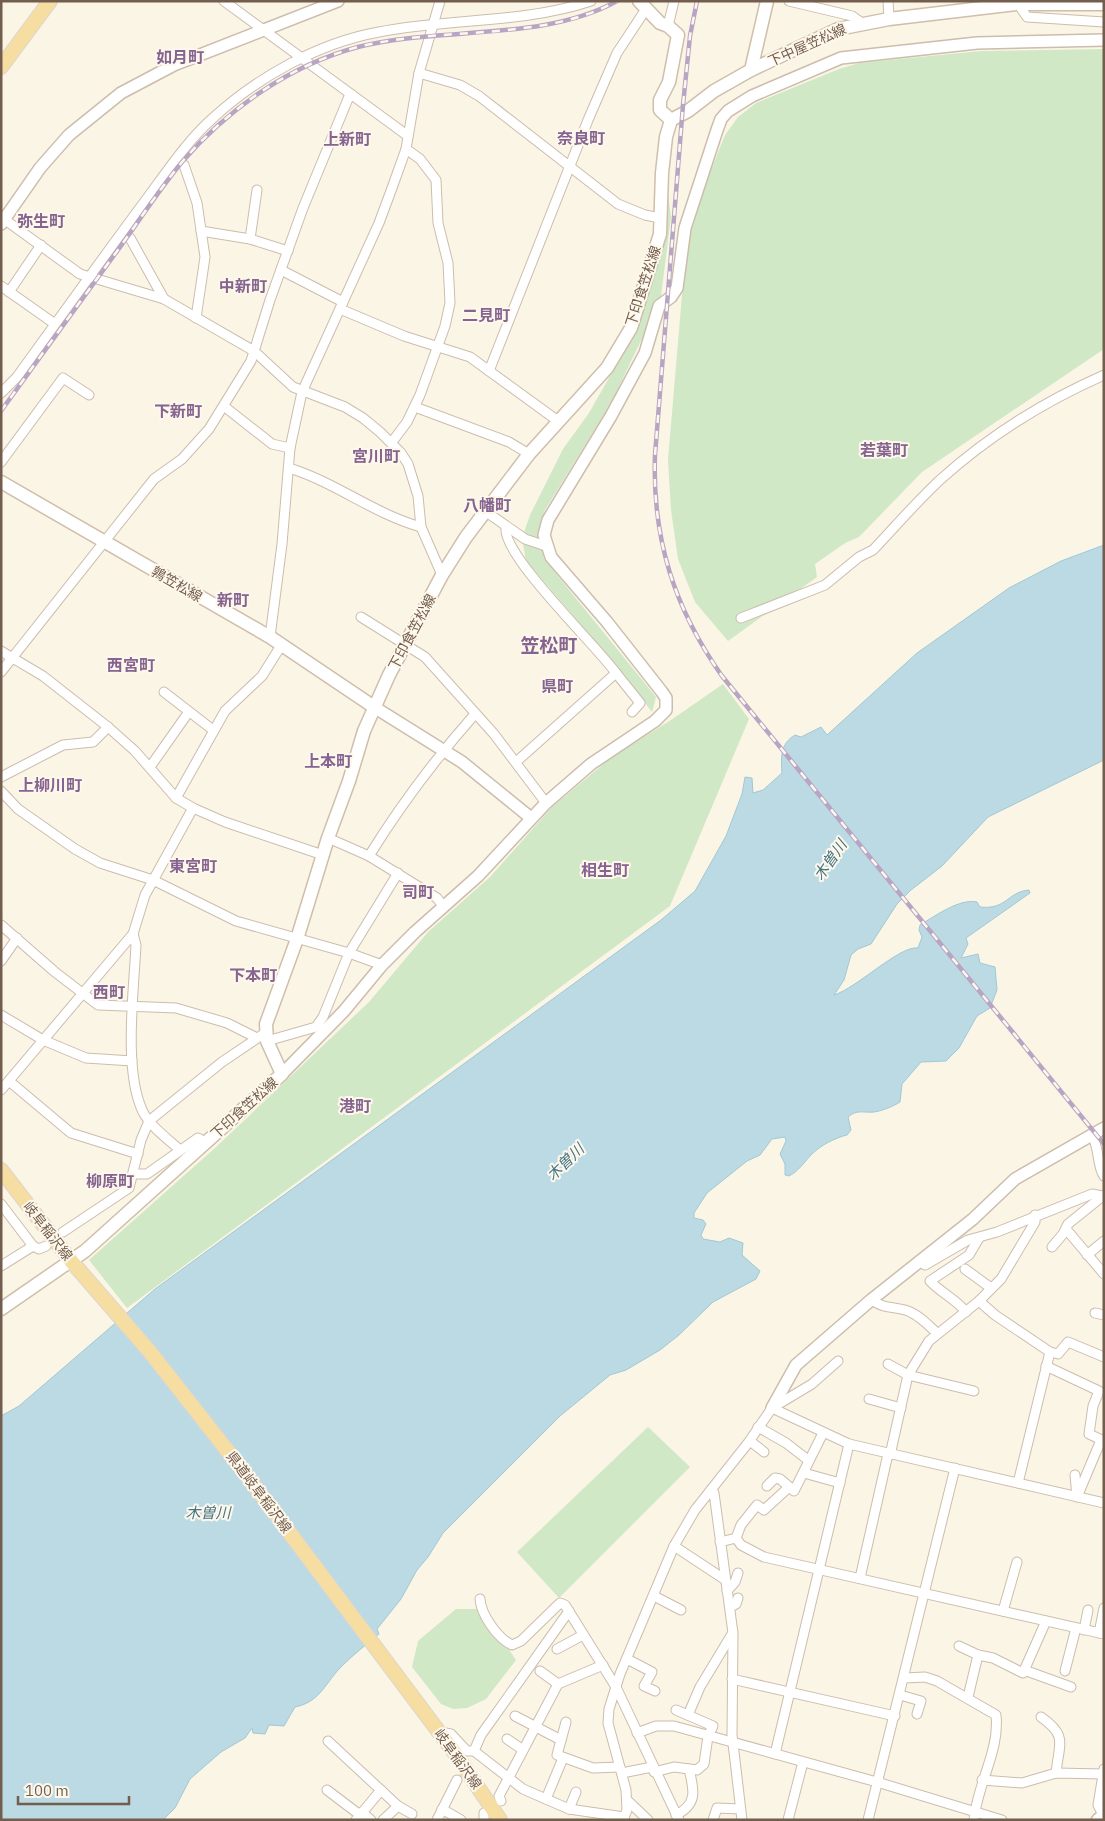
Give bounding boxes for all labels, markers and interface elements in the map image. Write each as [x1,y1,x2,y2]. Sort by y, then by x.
street label: 下中屋笠松線 [765,20,849,70]
district label: 如月町 [156,47,204,67]
district label: 奈良町 [557,128,605,148]
district label: 上新町 [323,129,371,149]
district label: 弥生町 [17,211,65,231]
street label: 下印食笠松線 [621,243,665,329]
district label: 中新町 [219,276,267,296]
district label: 二見町 [462,305,510,325]
district label: 下新町 [154,401,202,421]
district label: 若葉町 [860,440,908,460]
district label: 宮川町 [352,446,400,466]
district label: 八幡町 [463,495,511,515]
street label: 鶉笠松線 [148,562,206,606]
district label: 新町 [217,590,249,610]
street label: 下印食笠松線 [384,591,440,673]
district label: 笠松町 [520,633,578,657]
district label: 西宮町 [107,655,155,675]
district label: 県町 [541,676,573,696]
district label: 上本町 [304,751,352,771]
district label: 上柳川町 [18,775,82,795]
water label: 木曽川 [809,834,852,884]
district label: 東宮町 [169,856,217,876]
district label: 相生町 [581,860,629,880]
district label: 司町 [402,882,434,902]
district label: 下本町 [229,965,277,985]
district label: 西町 [93,982,125,1002]
street label: 下印食笠松線 [207,1073,281,1143]
district label: 港町 [339,1096,371,1116]
water label: 木曽川 [542,1138,589,1184]
district label: 柳原町 [86,1171,134,1191]
street label: 岐阜稲沢線 [19,1198,77,1264]
street label: 県道岐阜稲沢線 [222,1447,296,1537]
water label: 木曽川 [185,1503,232,1522]
street label: 岐阜稲沢線 [430,1725,486,1793]
scale bar [18,1774,129,1806]
text: 100 m [25,1781,69,1800]

